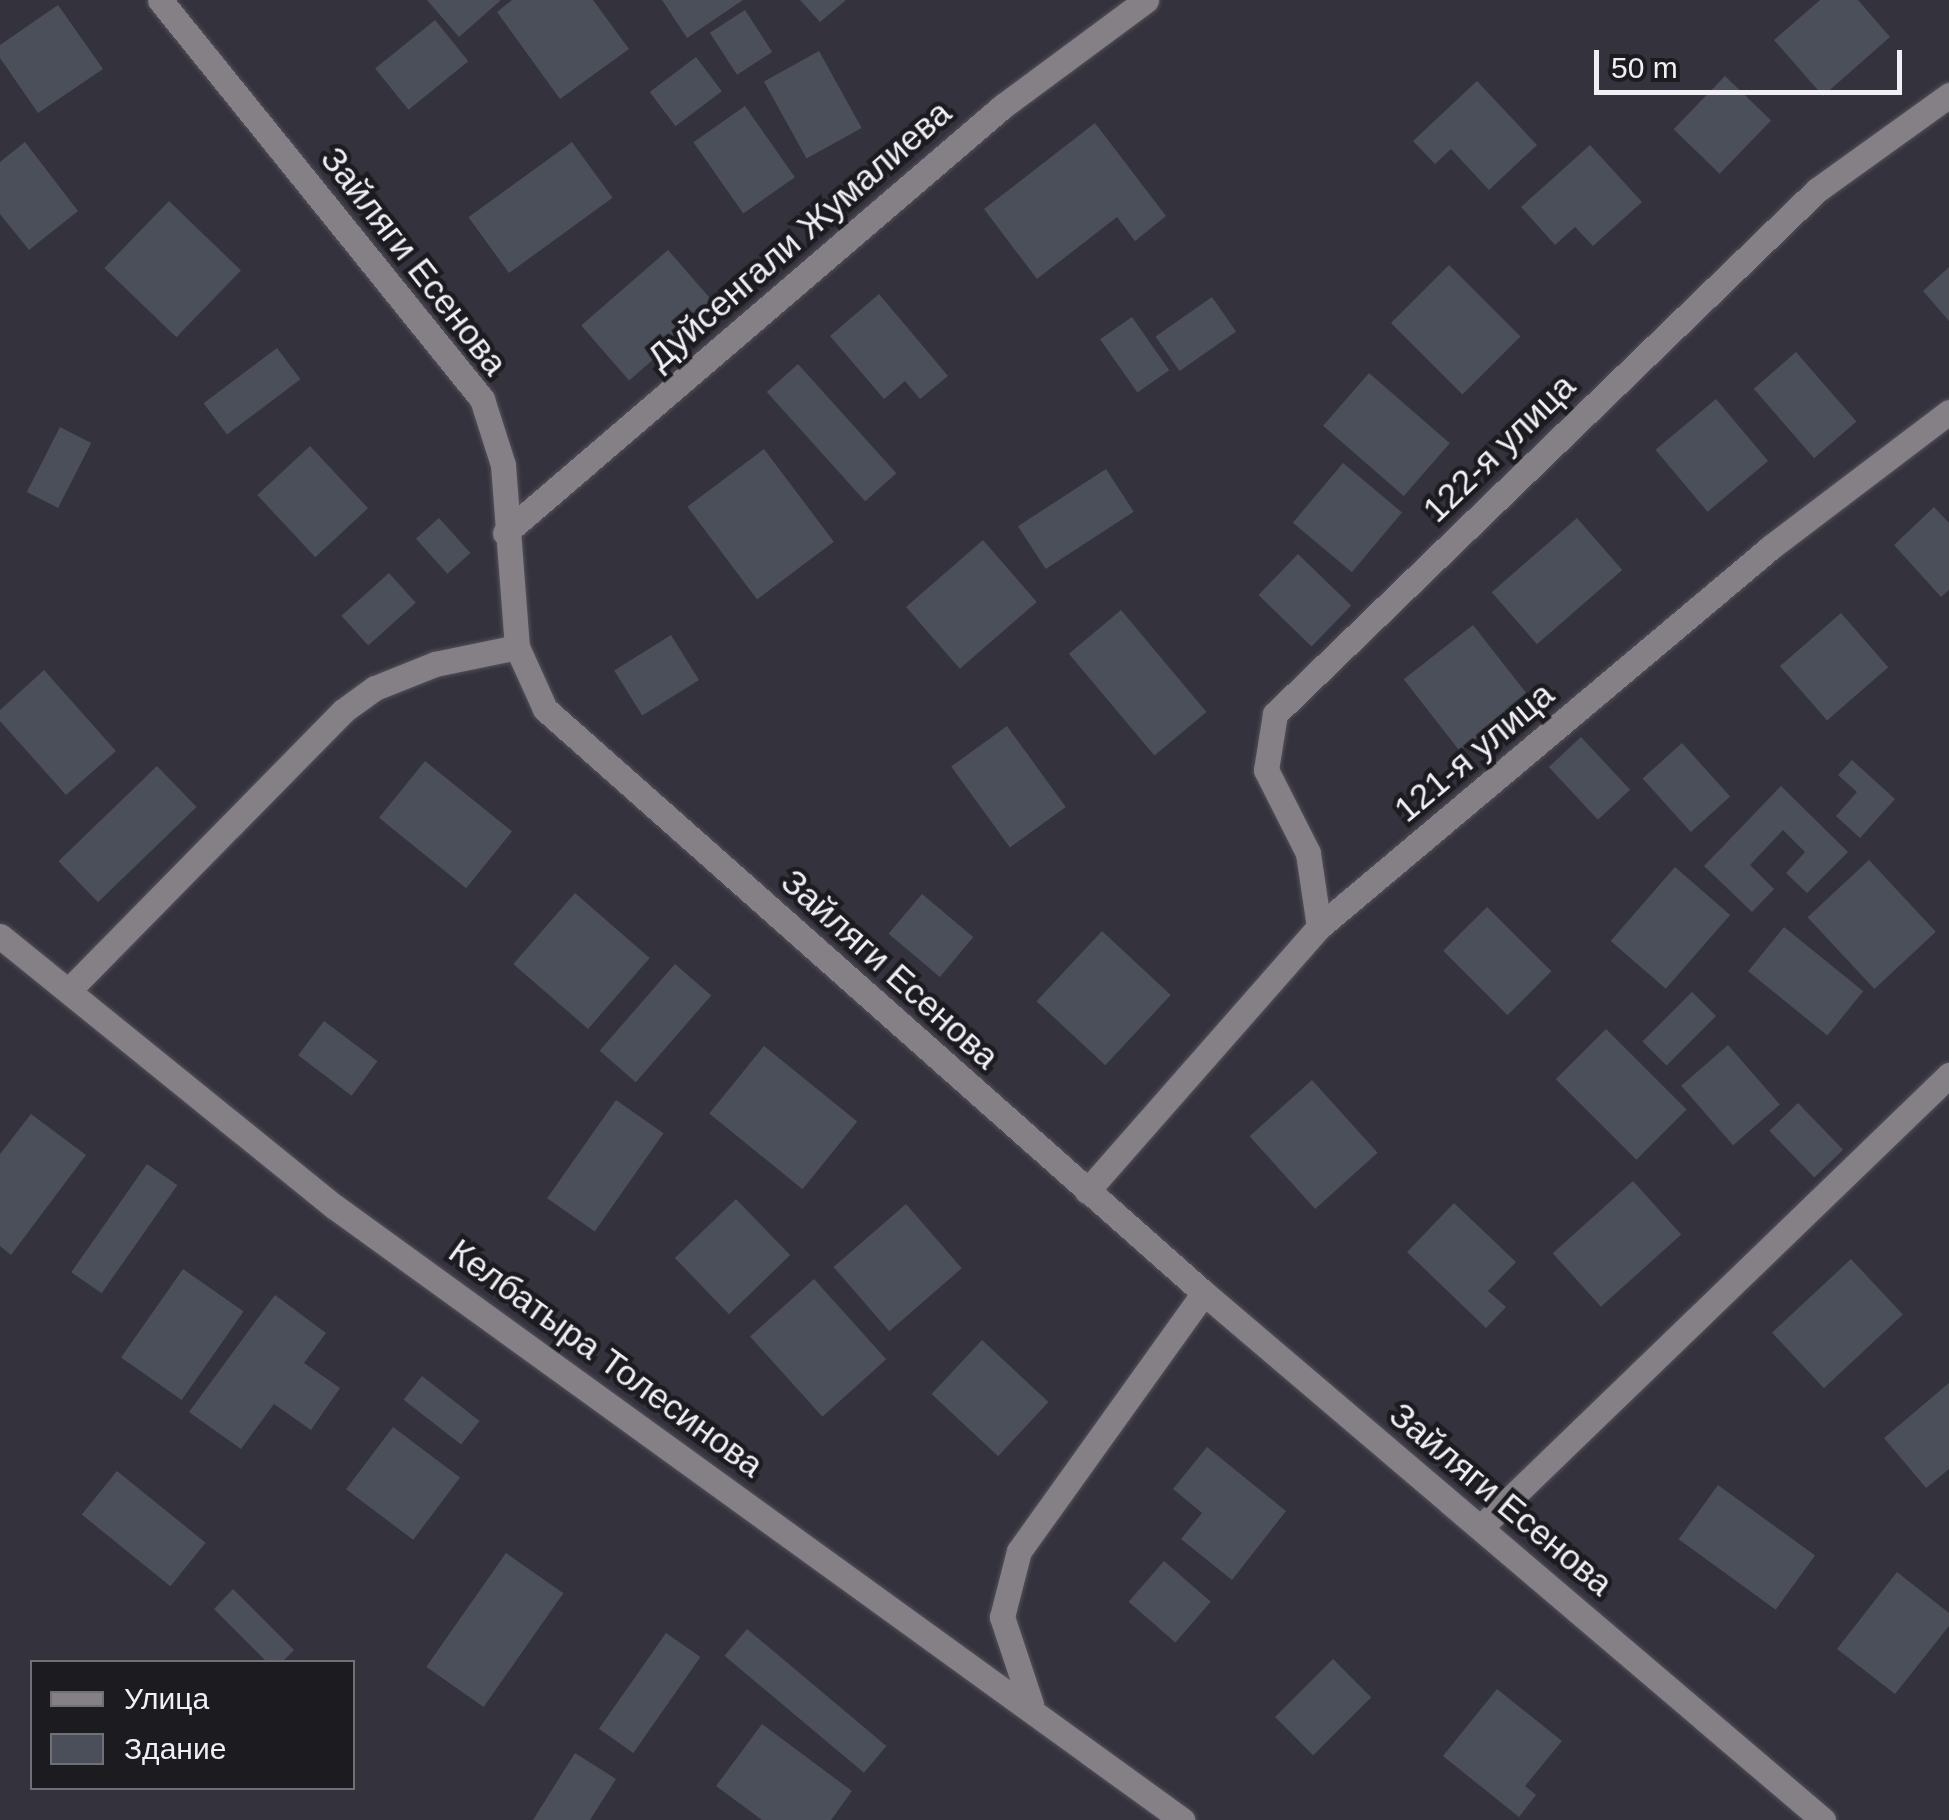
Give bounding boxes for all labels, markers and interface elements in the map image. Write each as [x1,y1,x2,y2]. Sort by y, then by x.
scale bar [1599,30,1906,92]
text: 50 m [1611,51,1678,84]
street label: Дуйсенгали Жумалиева [639,92,959,378]
street label: Зайляги Есенова [312,139,516,383]
street label: 122-я улица [1414,365,1584,531]
street label: 121-я улица [1386,673,1562,831]
street label: Зайляги Есенова [773,860,1007,1078]
street label: Келбатыра Толесинова [441,1230,771,1486]
street label: Зайляги Есенова [1381,1394,1621,1604]
legend [30,1660,355,1790]
text: Улица [124,1682,209,1715]
text: Здание [124,1732,226,1765]

